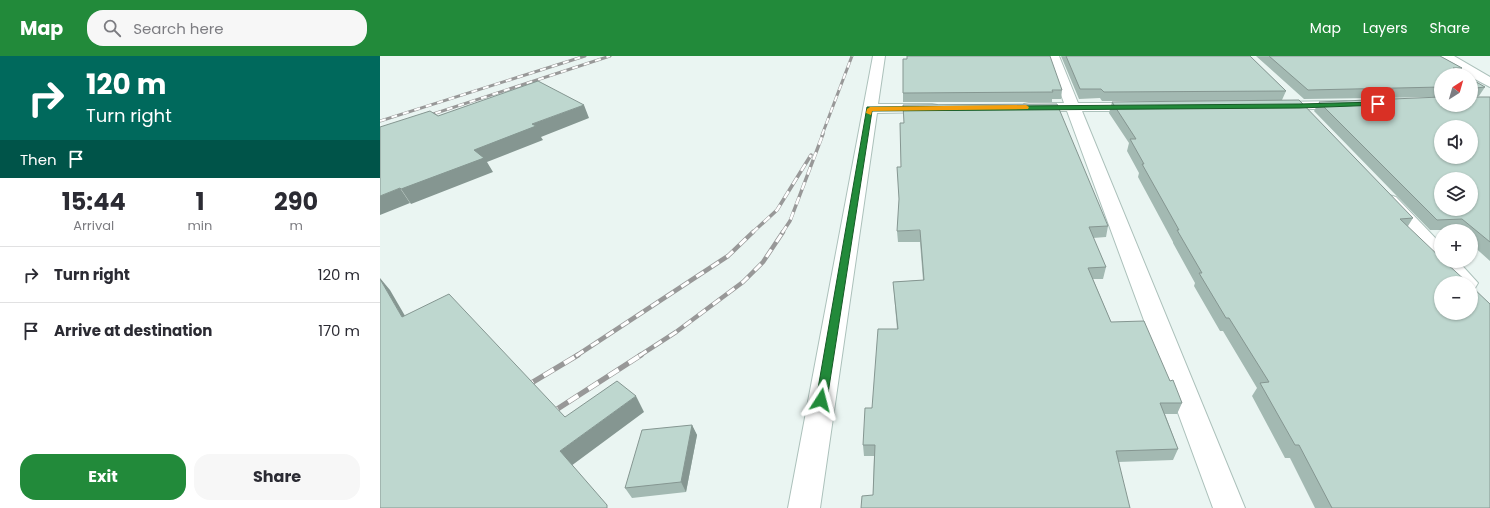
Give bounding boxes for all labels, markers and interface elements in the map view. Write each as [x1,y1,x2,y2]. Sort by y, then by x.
search box [87,10,367,46]
text: Map [20,15,63,42]
icon: search [101,17,123,39]
text: Search here [133,18,224,39]
text: Map [1310,18,1341,38]
text: Layers [1363,18,1407,38]
text: Share [1429,18,1470,38]
text: 120 m [86,65,166,104]
north arrow [1434,68,1478,112]
map controls [1434,68,1478,320]
icon: right [20,72,72,124]
pin [1361,87,1395,121]
icon: arrive [1367,93,1389,115]
text: Turn right [86,103,172,128]
button: sound [1434,120,1478,164]
icon: arrive [65,148,87,170]
text: Then [20,149,57,170]
button: layers [1434,172,1478,216]
text: 15:44 [62,185,126,218]
text: 1 [195,185,204,218]
text: 290 [274,185,318,218]
text: Arrival [73,216,114,235]
text: min [187,216,212,235]
text: m [289,216,303,235]
button: + [1434,224,1478,268]
icon: right [20,264,42,286]
text: Turn right [54,264,130,285]
text: 120 m [318,264,360,285]
button: − [1434,276,1478,320]
icon: arrive [20,320,42,342]
text: Arrive at destination [54,320,212,341]
text: 170 m [318,320,360,341]
position arrow [800,379,842,421]
button: Exit [20,454,186,500]
button: Share [194,454,360,500]

